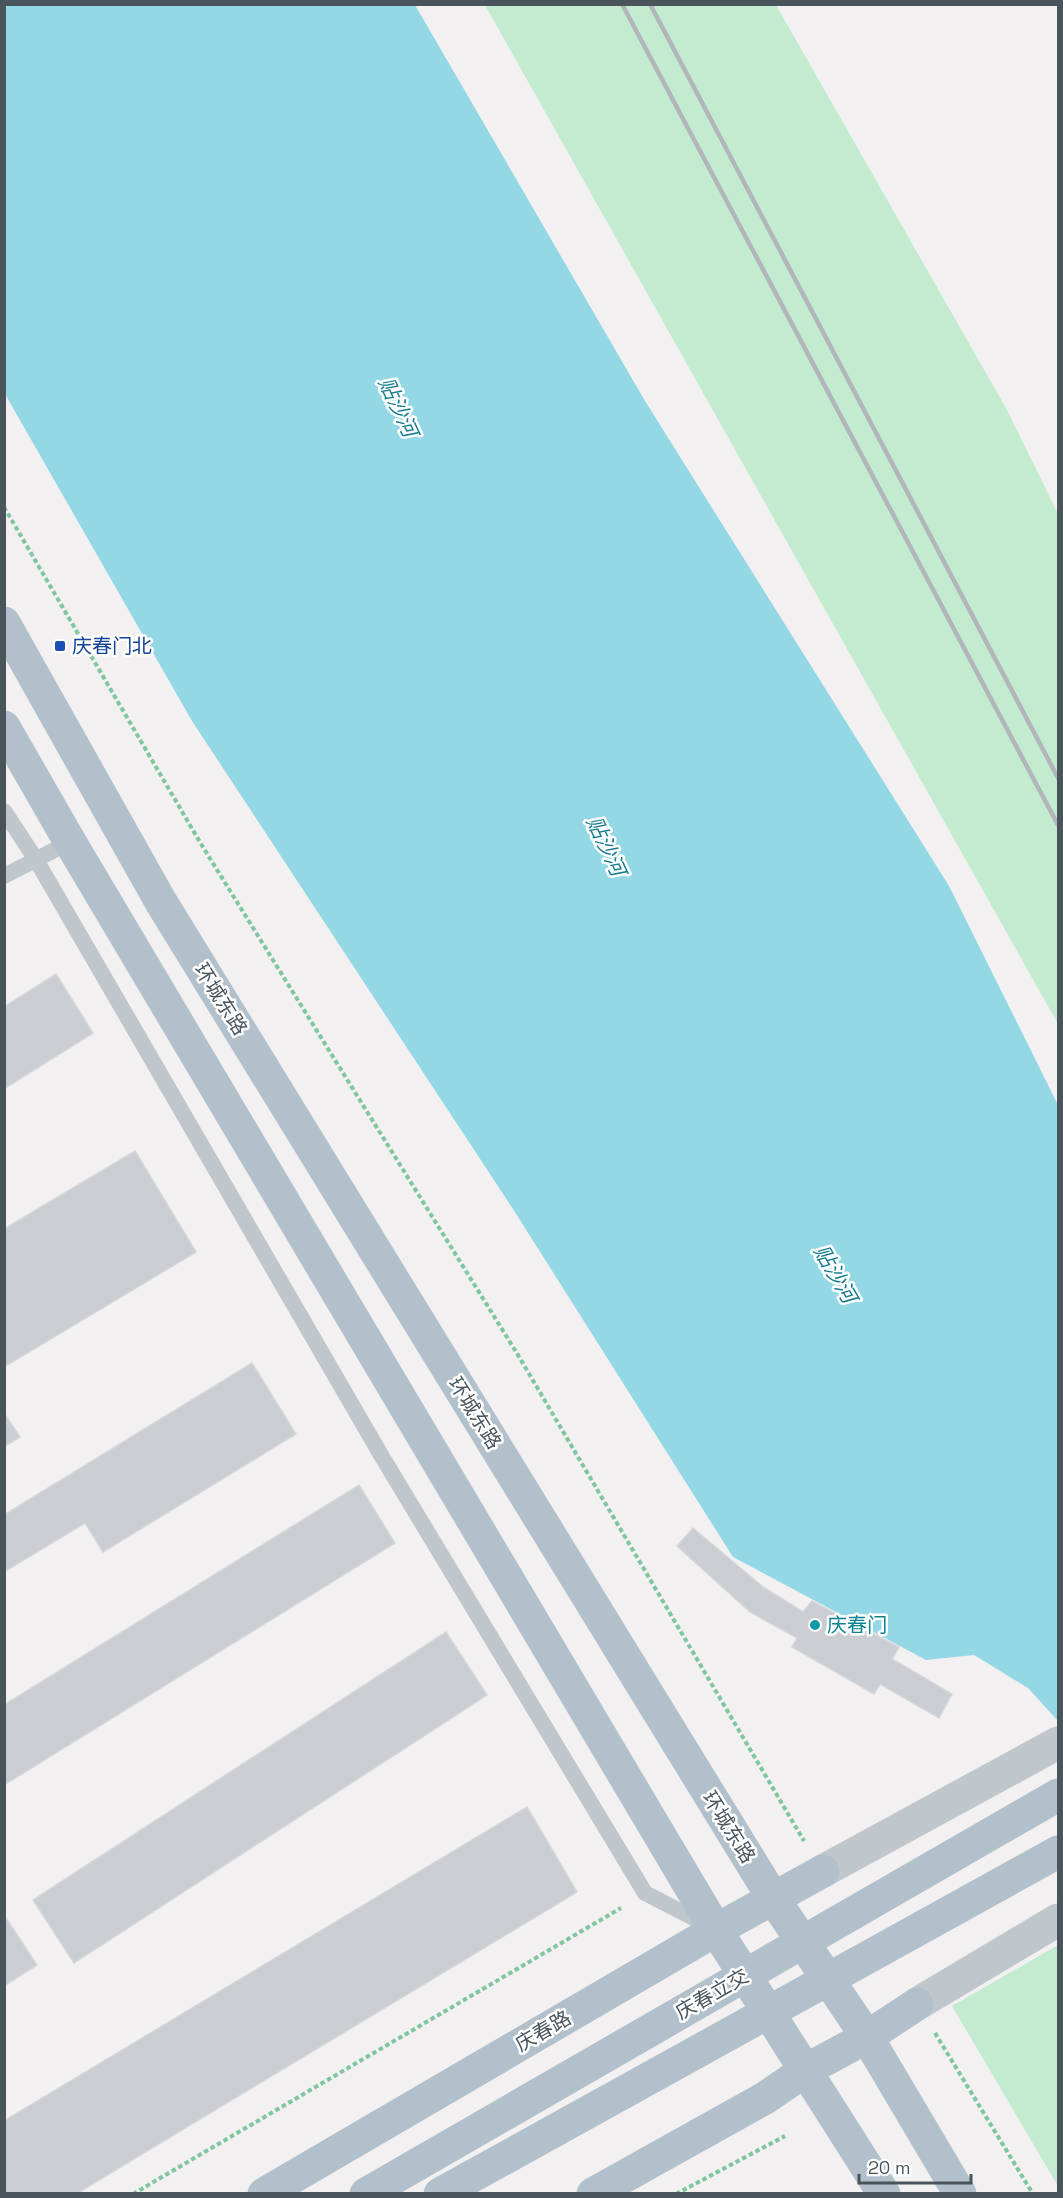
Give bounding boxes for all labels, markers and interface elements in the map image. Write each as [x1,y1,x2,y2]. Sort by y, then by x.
water label: 贴沙河 [373,373,426,445]
place label: 庆春门北 [72,633,152,659]
marker: 庆春门北 [53,639,67,653]
water label: 贴沙河 [581,812,634,884]
street label: 环城东路 [189,958,253,1040]
water label: 贴沙河 [808,1240,865,1311]
street label: 环城东路 [443,1372,507,1454]
place label: 庆春门 [827,1612,887,1638]
marker: 庆春门 [808,1618,822,1632]
street label: 环城东路 [697,1786,761,1868]
street label: 庆春立交 [671,1963,753,2025]
street label: 庆春路 [511,2005,575,2057]
scale bar [859,2147,972,2185]
text: 20 m [868,2156,911,2179]

